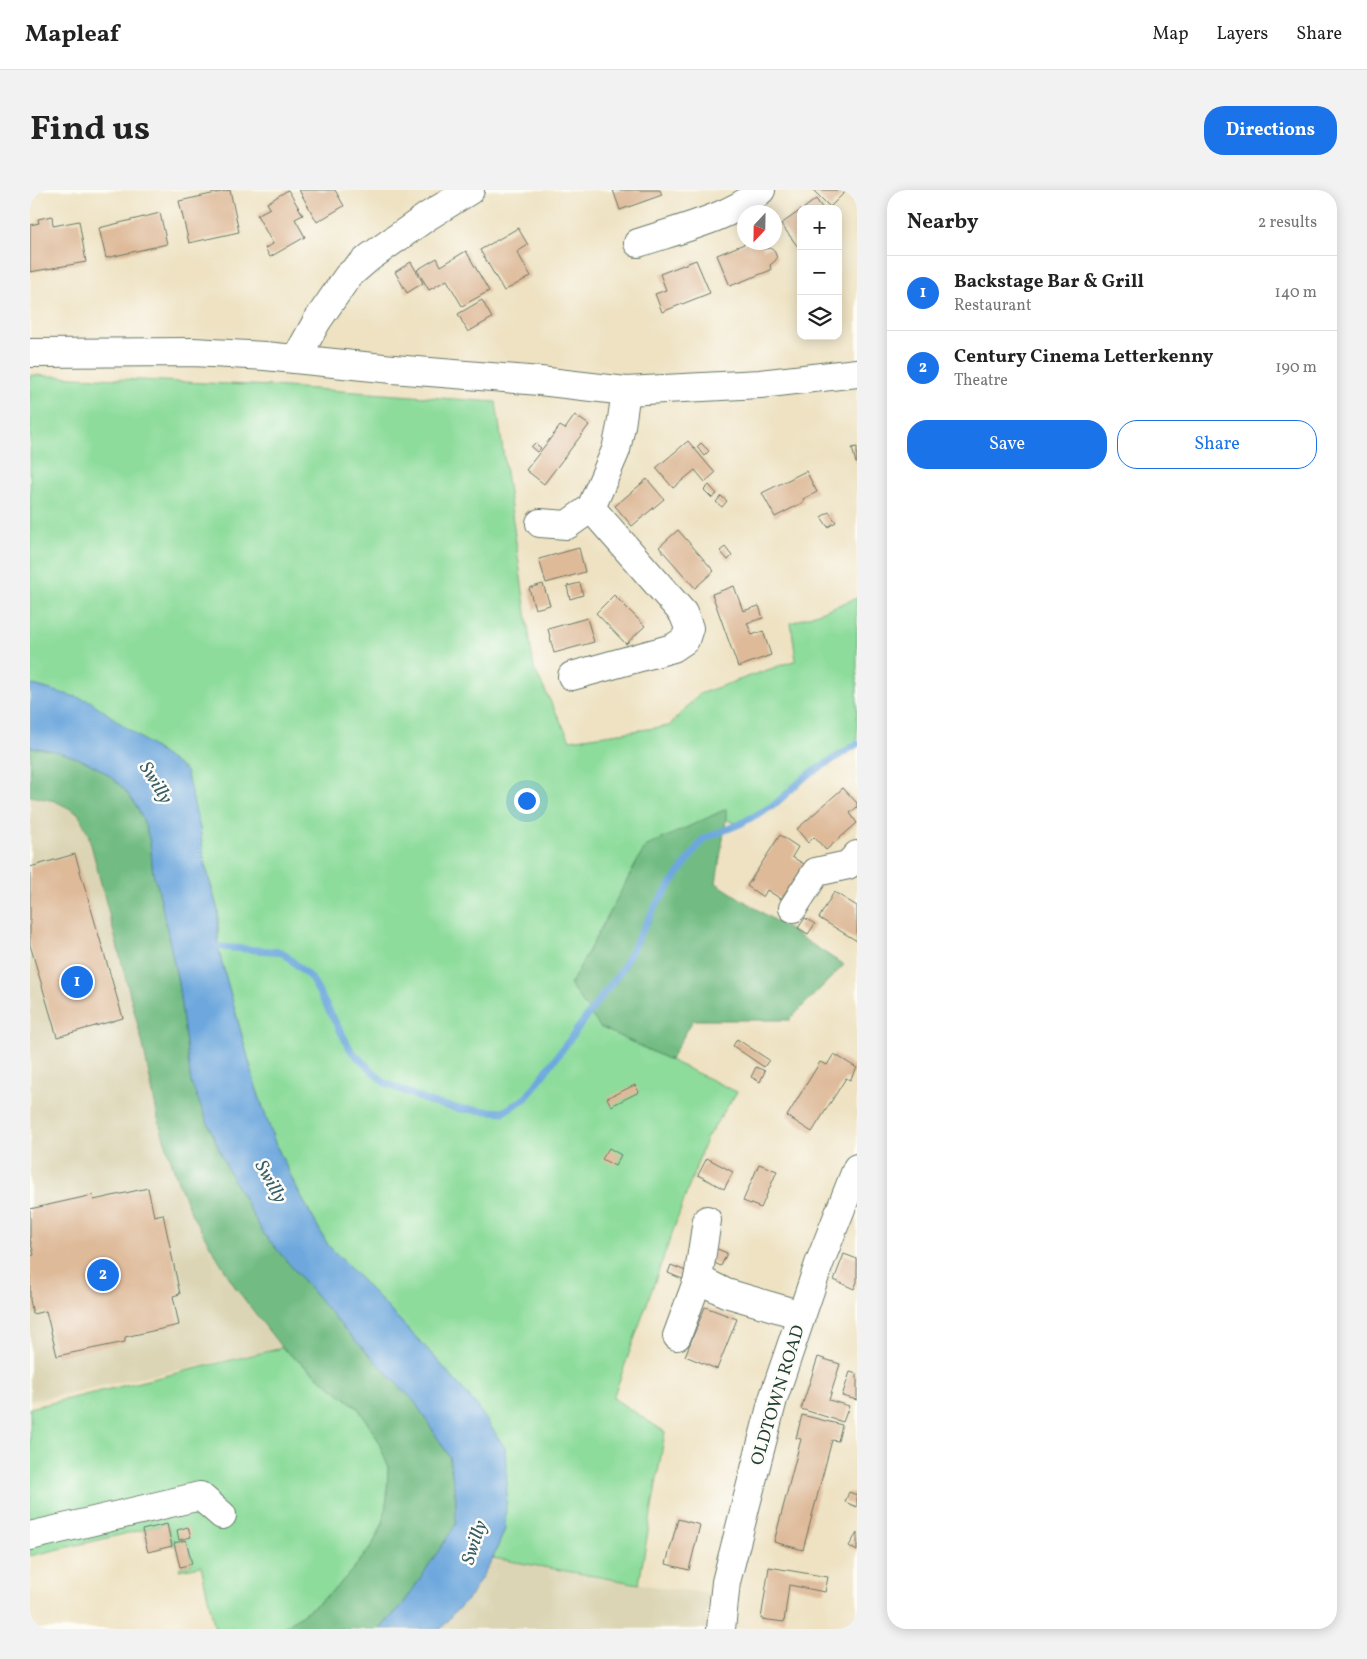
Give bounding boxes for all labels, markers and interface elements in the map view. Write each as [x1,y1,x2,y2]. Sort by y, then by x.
text: Mapleaf [25,18,119,52]
text: Map [1152,22,1188,47]
text: Layers [1216,22,1268,47]
text: Share [1296,22,1342,47]
text: Find us [30,106,150,154]
button: Directions [1204,106,1337,155]
north arrow [737,205,782,250]
map controls [797,205,842,340]
button: + [797,205,842,250]
text: Nearby [907,208,978,237]
text: 2 results [1258,212,1317,234]
button: − [797,250,842,295]
text: Backstage Bar & Grill [954,269,1144,295]
text: 1 [920,282,926,304]
text: 140 m [1275,282,1317,304]
button: layers [797,295,842,340]
text: Restaurant [954,295,1032,317]
text: Century Cinema Letterkenny [954,344,1213,370]
text: 2 [919,357,927,379]
text: 190 m [1275,357,1317,379]
text: Theatre [954,370,1008,392]
button: Save [907,420,1107,469]
button: Share [1117,420,1317,469]
water label: Swilly [132,757,179,810]
your location [514,788,540,814]
pin: 1 [61,963,93,1001]
water label: Swilly [248,1156,293,1209]
pin: 2 [87,1256,119,1294]
street label: OLDTOWN ROAD [745,1322,812,1469]
water label: Swilly [456,1517,494,1568]

